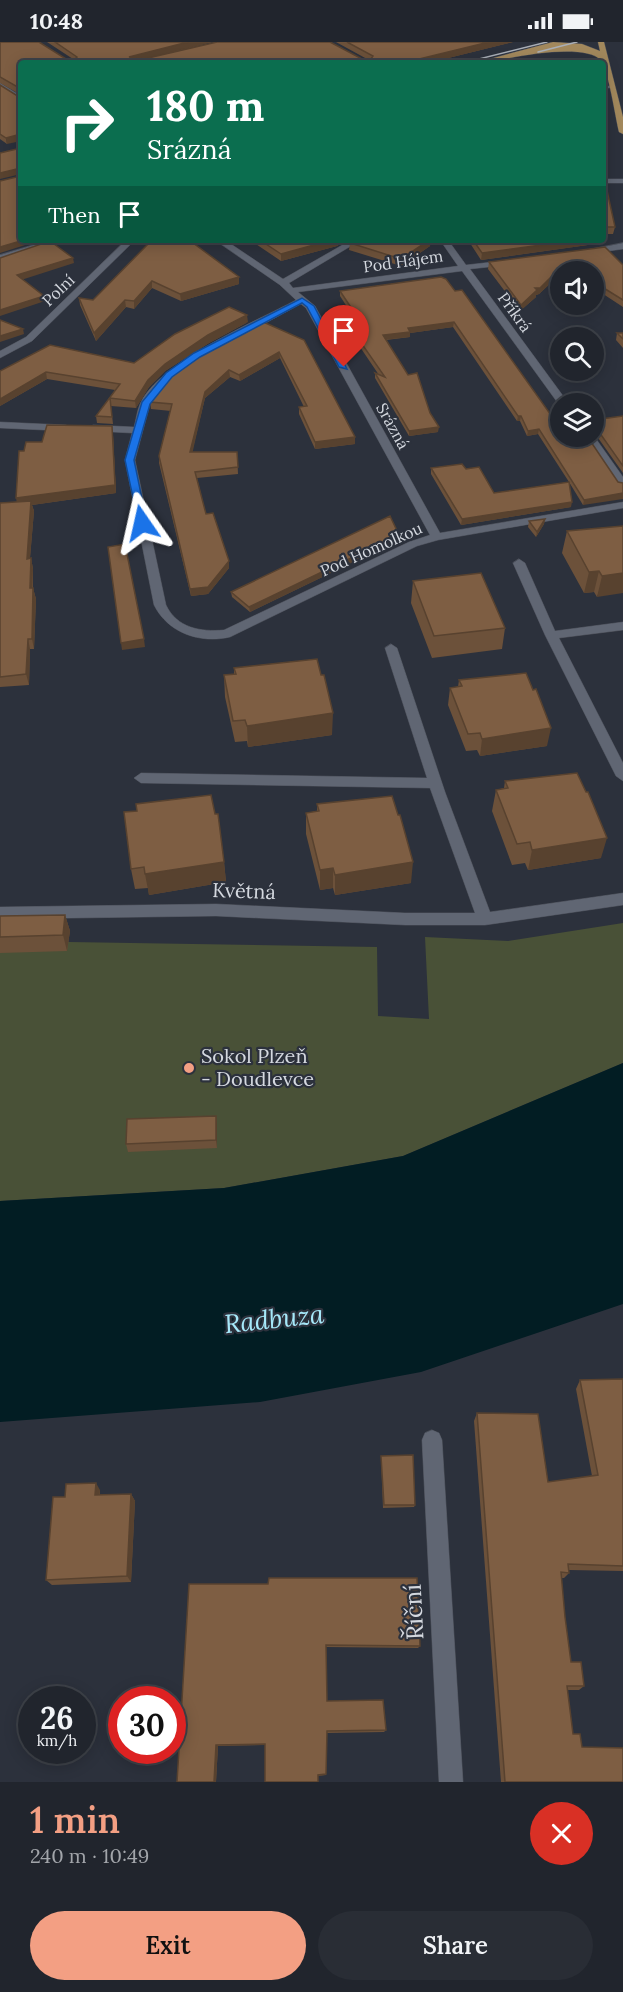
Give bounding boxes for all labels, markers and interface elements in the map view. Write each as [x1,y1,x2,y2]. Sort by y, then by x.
text: 10:48 [30,7,83,35]
text: 180 m [147,79,264,133]
icon: right [48,84,126,162]
text: Srázná [147,132,232,166]
icon: arrive [113,198,146,231]
text: Then [48,201,101,229]
street label: Pod Hájem [362,245,444,277]
map controls [550,261,604,447]
button: sound [550,261,604,315]
street label: Polní [38,270,78,310]
street label: Příkrá [494,288,536,336]
pin [318,305,369,367]
icon: arrive [327,314,360,347]
button: search [550,327,604,381]
button: layers [550,393,604,447]
street label: Srázná [372,399,414,453]
position arrow [110,491,174,555]
street label: Pod Homolkou [317,517,426,580]
street label: Květná [212,877,276,904]
place label: Sokol Plzeň - Doudlevce [201,1043,314,1091]
marker: Sokol Plzeň - Doudlevce [182,1061,196,1075]
water label: Radbuza [222,1297,326,1340]
street label: Říční [396,1583,430,1641]
speed limit sign: 30 [108,1686,186,1764]
text: 26 [40,1699,74,1737]
text: km/h [37,1731,77,1750]
text: 1 min [30,1797,120,1843]
button: close [530,1802,593,1865]
text: 240 m · 10:49 [30,1843,149,1868]
button: Exit [30,1911,306,1980]
button: Share [318,1911,593,1980]

